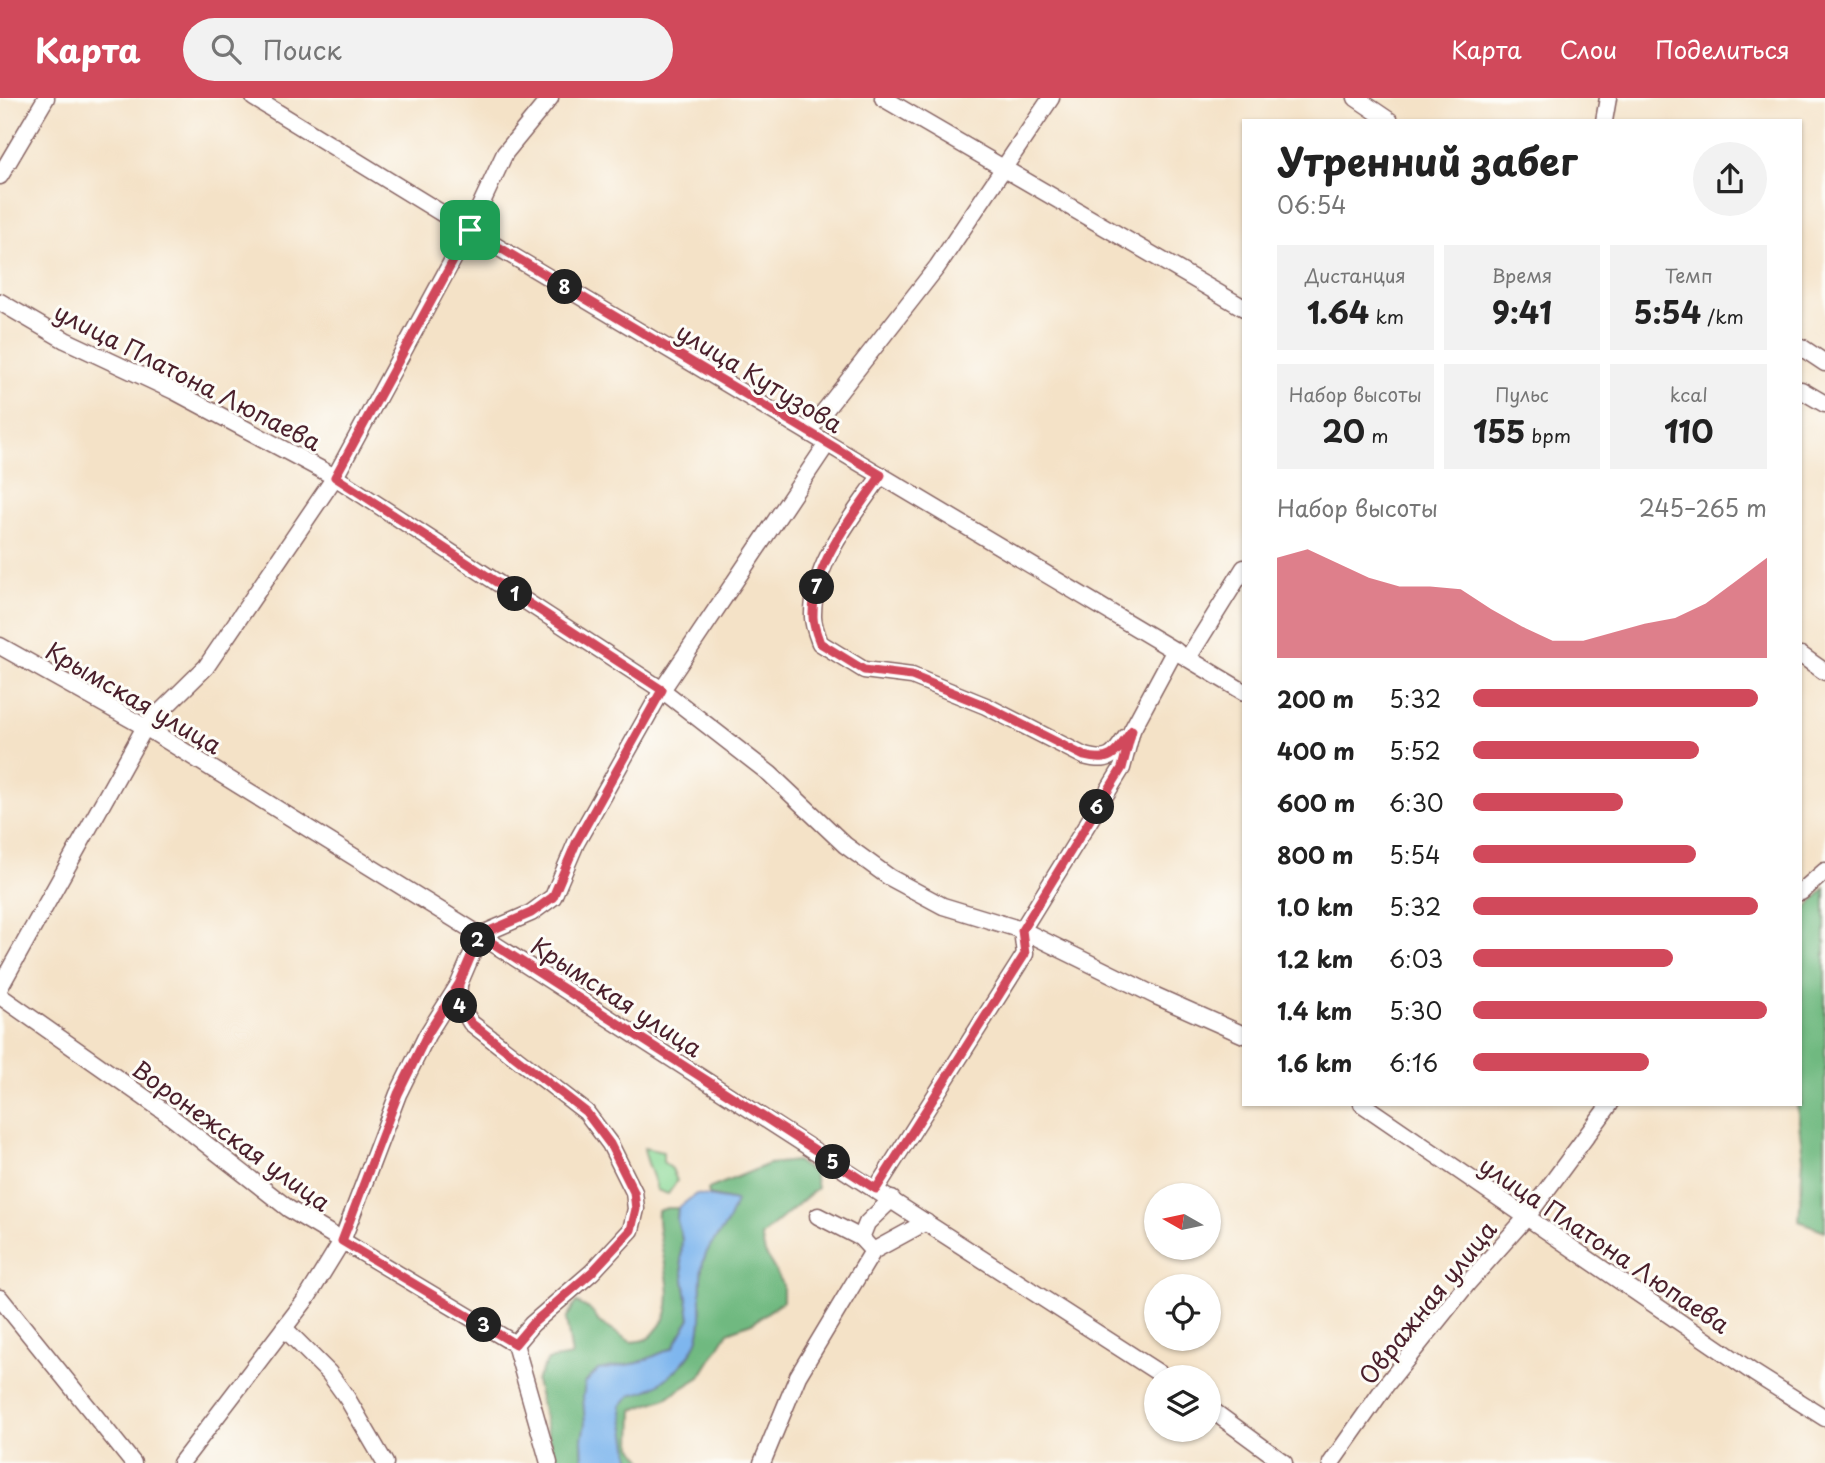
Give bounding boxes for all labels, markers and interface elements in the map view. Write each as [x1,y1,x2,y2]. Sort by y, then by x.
search box [183,18,673,81]
text: Карта [35,24,141,74]
icon: search [207,30,245,68]
text: Поиск [263,30,342,69]
text: Карта [1451,31,1522,67]
text: Слои [1560,31,1617,67]
text: Поделиться [1655,31,1790,67]
text: Утренний забег [1277,132,1577,189]
button: share [1693,142,1767,216]
text: 06:54 [1277,187,1346,222]
pin [440,200,500,260]
icon: arrive [451,211,489,249]
text: Дистанция [1305,261,1406,289]
text: Время [1492,261,1552,289]
text: Темп [1665,261,1713,289]
pin: 8 [548,270,582,304]
text: 8 [559,272,570,300]
text: 1.64 [1307,289,1369,334]
text: 9:41 [1492,289,1552,334]
text: 5:54 [1634,289,1701,334]
street label: улица Платона Люпаева [48,293,328,459]
text: km [1369,302,1404,330]
text: /km [1701,302,1744,330]
street label: улица Кутузова [670,313,850,441]
text: Набор высоты [1289,380,1422,408]
text: Пульс [1495,380,1549,408]
text: kcal [1670,380,1708,408]
text: 20 [1322,408,1365,453]
text: 155 [1473,408,1525,453]
text: 110 [1664,408,1713,453]
text: m [1365,421,1389,449]
text: bpm [1525,421,1571,449]
text: Набор высоты [1277,490,1438,525]
text: 245–265 m [1639,490,1767,525]
pin: 7 [800,570,834,604]
text: 7 [811,572,822,600]
pin: 1 [498,576,532,612]
text: 1 [510,579,519,607]
street label: Крымская улица [39,632,229,762]
text: 200 m [1277,681,1354,716]
text: 5:32 [1389,681,1441,716]
text: 400 m [1277,733,1355,768]
text: 5:52 [1389,733,1441,768]
text: 600 m [1277,785,1355,820]
text: 6:30 [1389,785,1444,820]
pin: 6 [1080,790,1114,824]
text: 6 [1090,792,1103,820]
text: 800 m [1277,837,1354,872]
text: 5:54 [1389,837,1440,872]
text: 1.0 km [1277,889,1354,924]
text: 5:32 [1389,889,1441,924]
pin: 2 [461,922,496,958]
text: 2 [471,925,484,953]
street label: Крымская улица [524,927,710,1065]
text: 1.2 km [1277,941,1353,976]
text: 6:03 [1389,941,1443,976]
pin: 4 [442,988,477,1024]
text: 4 [453,991,466,1019]
text: 1.4 km [1277,993,1352,1028]
text: 5:30 [1389,993,1442,1028]
text: 1.6 km [1277,1045,1352,1080]
text: 6:16 [1389,1045,1438,1080]
street label: Воронежская улица [125,1051,339,1219]
pin: 5 [816,1144,850,1180]
text: 5 [826,1147,839,1175]
street label: улица Платона Люпаева [1473,1147,1737,1342]
north arrow [1144,1183,1222,1260]
map controls [1144,1183,1221,1442]
street label: Овражная улица [1350,1212,1504,1392]
button: locate [1144,1274,1221,1351]
pin: 3 [466,1308,502,1342]
text: 3 [477,1310,490,1338]
button: layers [1144,1365,1221,1442]

